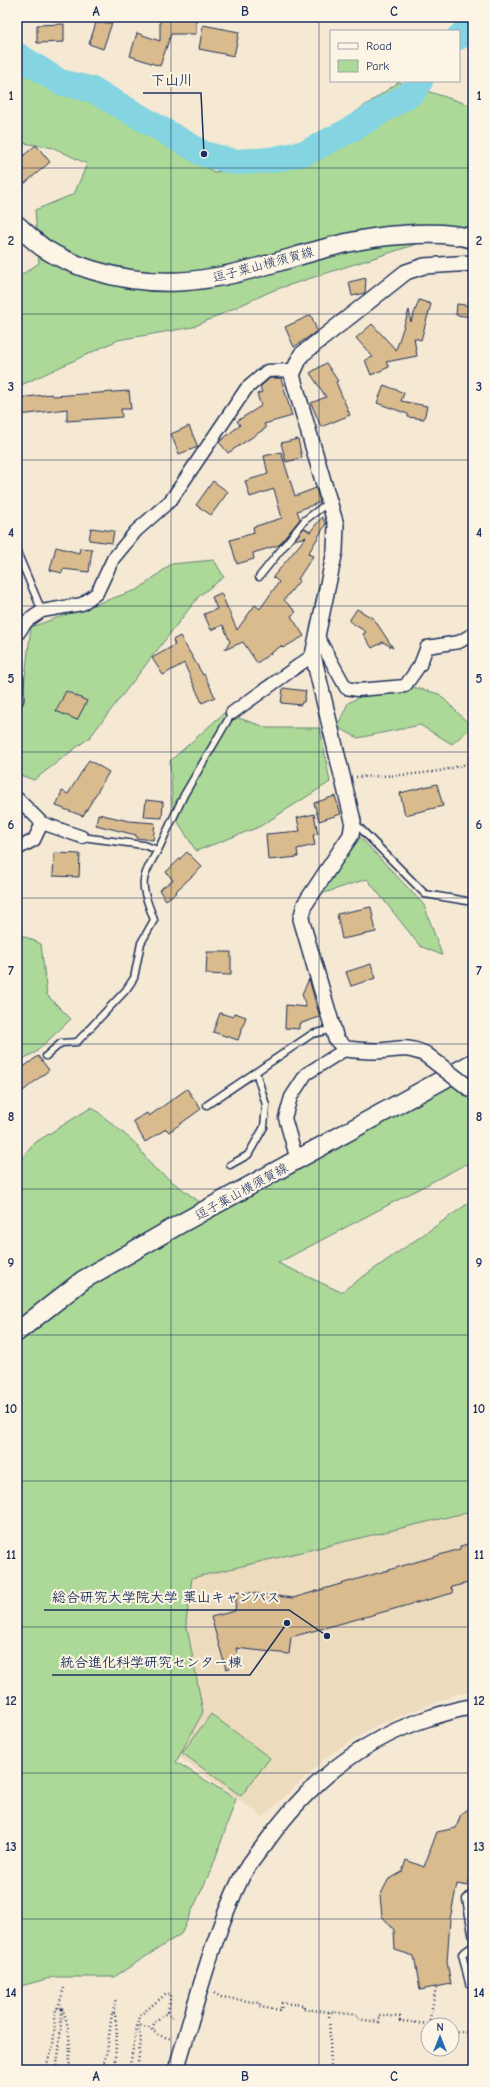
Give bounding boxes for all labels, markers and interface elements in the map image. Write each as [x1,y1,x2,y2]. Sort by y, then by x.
text: A [92,4,100,19]
text: B [241,4,249,19]
text: C [390,4,398,19]
legend [330,30,460,82]
text: Road [366,39,392,53]
text: Park [366,59,389,73]
callout: 下山川 [143,67,201,93]
text: 下山川 [151,72,193,89]
text: 1 [8,88,14,103]
text: 1 [476,88,482,103]
text: 2 [8,233,14,248]
text: 2 [476,233,482,248]
street label: 逗子葉山横須賀線 [211,244,316,285]
text: 3 [8,379,14,394]
text: 3 [476,379,482,394]
text: 4 [8,525,14,540]
text: 4 [476,525,482,540]
text: 5 [8,671,15,686]
text: 5 [476,671,483,686]
text: 6 [8,817,15,832]
text: 6 [476,817,483,832]
text: 7 [8,963,14,978]
text: 7 [476,963,482,978]
text: 8 [8,1109,14,1124]
text: 8 [476,1109,482,1124]
street label: 逗子葉山横須賀線 [192,1159,291,1223]
text: 9 [8,1255,15,1270]
text: 9 [476,1255,483,1270]
text: 10 [5,1401,17,1416]
text: 10 [473,1401,485,1416]
text: 11 [6,1547,16,1562]
text: 11 [474,1547,484,1562]
callout: 総合研究大学院大学 葉山キャンパス [44,1584,289,1610]
text: 総合研究大学院大学 葉山キャンパス [52,1589,280,1606]
callout: 統合進化科学研究センター棟 [52,1649,250,1675]
text: 統合進化科学研究センター棟 [60,1654,243,1671]
text: 12 [5,1693,17,1708]
text: 12 [473,1693,485,1708]
text: 13 [5,1839,17,1854]
text: 13 [473,1839,485,1854]
text: 14 [5,1985,17,2000]
text: 14 [473,1985,485,2000]
north arrow [420,2017,460,2057]
text: N [436,2021,444,2034]
text: A [92,2069,100,2084]
text: B [241,2069,249,2084]
text: C [390,2069,398,2084]

